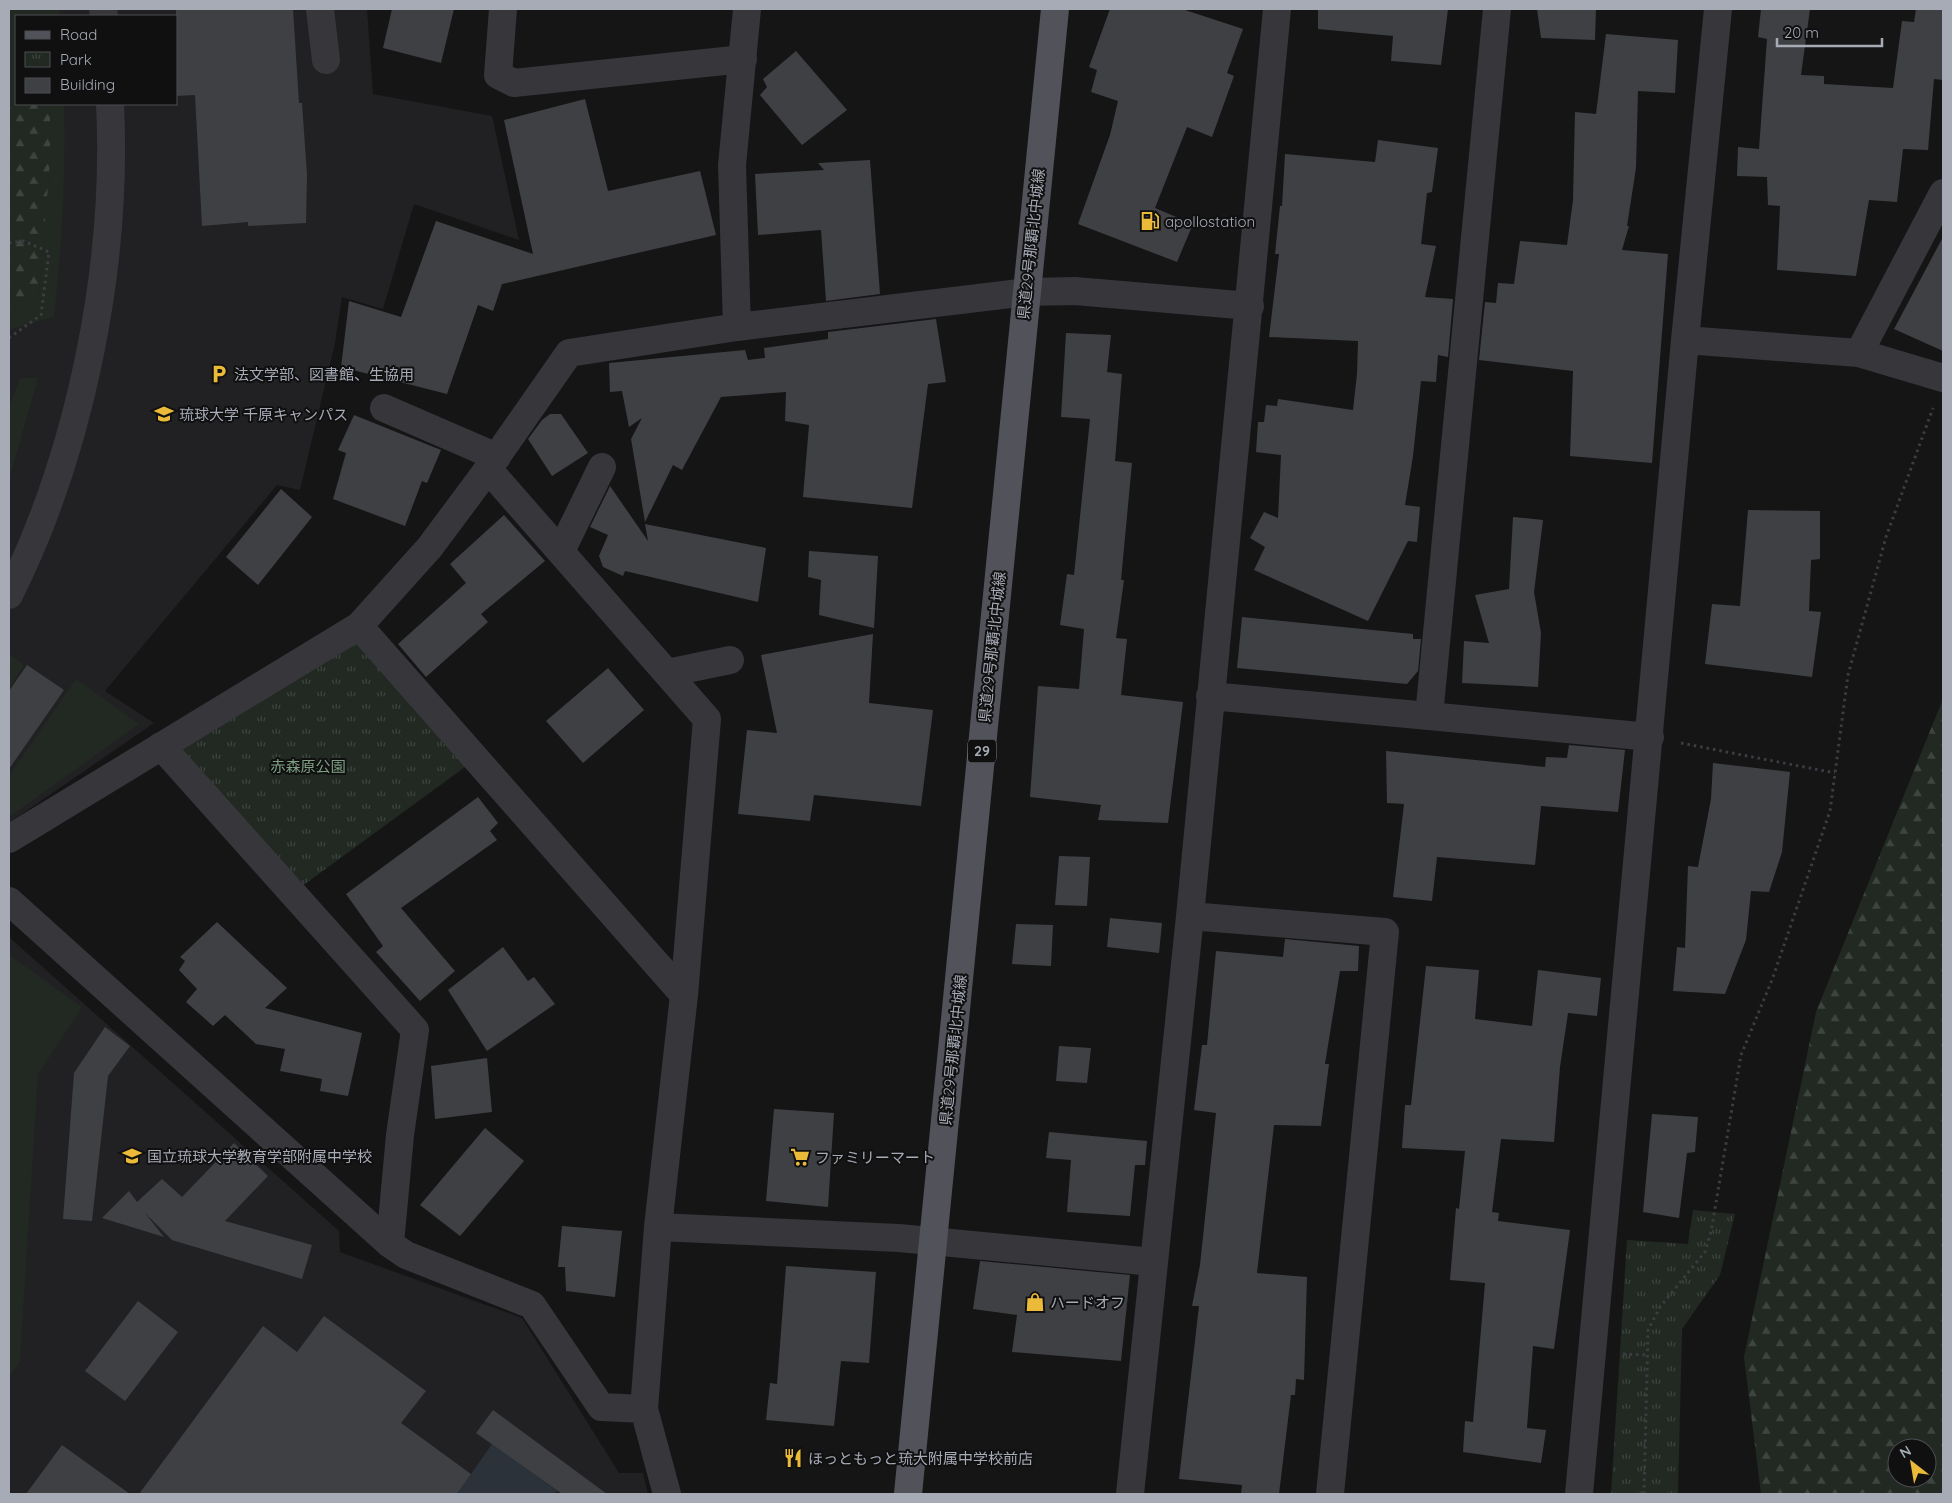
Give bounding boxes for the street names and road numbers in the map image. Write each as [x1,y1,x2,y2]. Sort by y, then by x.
street label: 県道29号那覇北中城線 [1014,168,1048,320]
street label: 県道29号那覇北中城線 [975,571,1009,723]
road number: 29 [968,739,996,762]
street label: 県道29号那覇北中城線 [936,974,970,1126]

